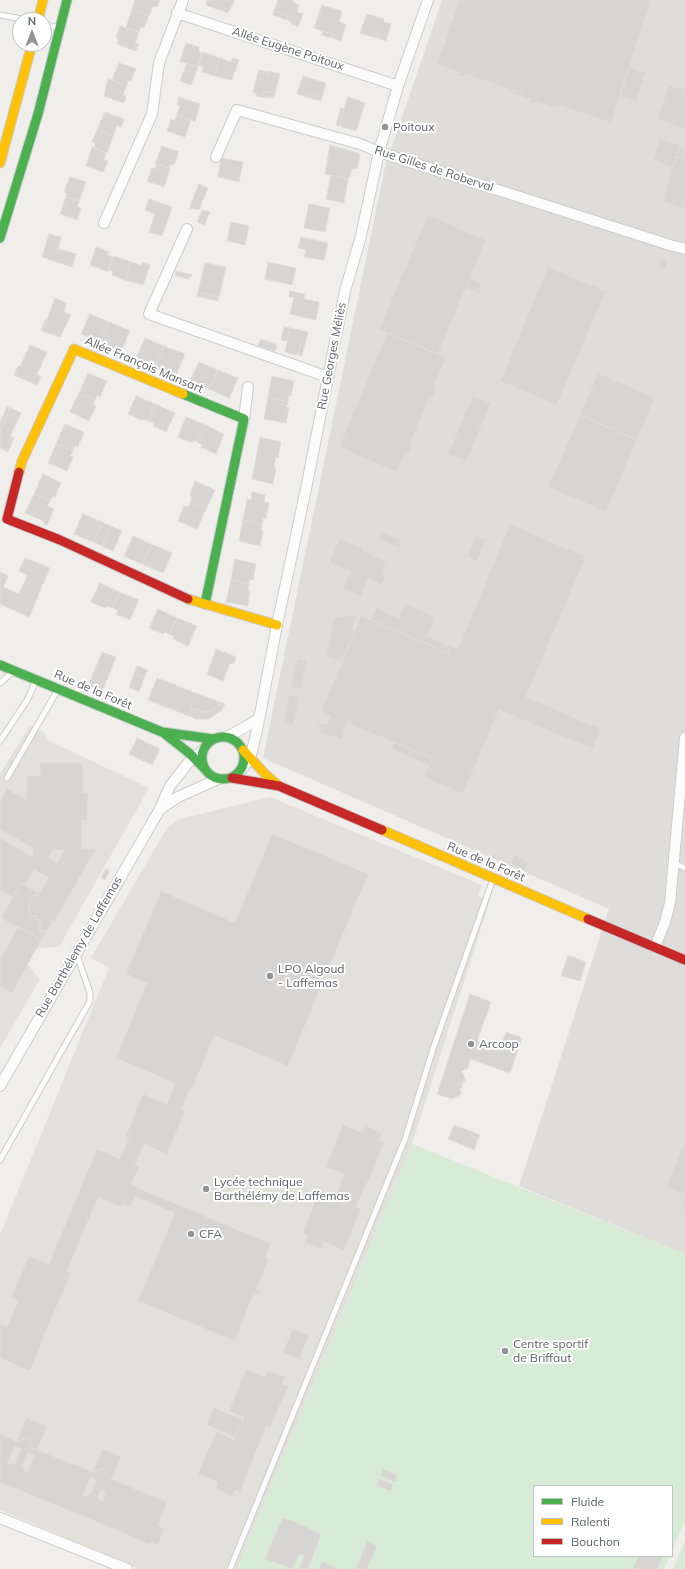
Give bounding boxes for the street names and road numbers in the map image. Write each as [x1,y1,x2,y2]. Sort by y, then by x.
street label: Allée Eugène Poitoux [230,24,346,74]
street label: Rue Gilles de Roberval [373,143,495,195]
street label: Rue Georges Méliès [315,301,349,411]
street label: Allée François Mansart [83,334,205,396]
street label: Rue de la Forêt [52,667,134,713]
street label: Rue de la Forêt [445,839,527,885]
street label: Rue Barthélemy de Laffemas [33,874,125,1020]

